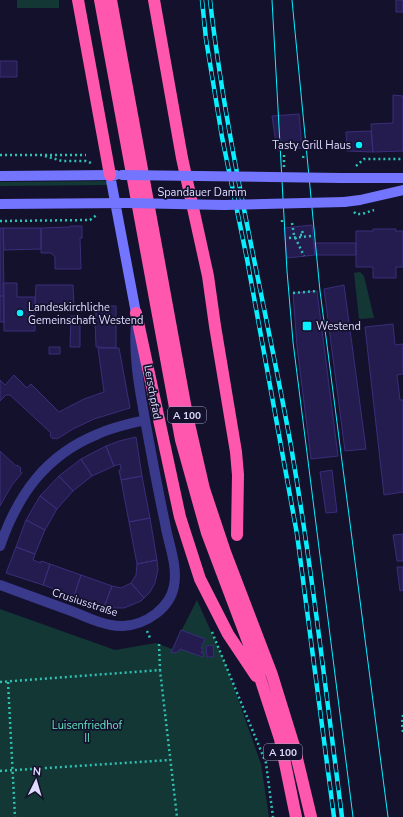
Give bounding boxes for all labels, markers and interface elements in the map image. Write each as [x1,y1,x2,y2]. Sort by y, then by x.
place label: Tasty Grill Haus [272,138,351,153]
marker: Tasty Grill Haus [354,140,364,150]
street label: Spandauer Damm [157,185,247,200]
place label: Landeskirchliche Gemeinschaft Westend [28,300,143,328]
marker: Landeskirchliche Gemeinschaft Westend [15,308,25,318]
place label: Westend [316,319,361,334]
marker: Westend [301,320,313,332]
street label: Lerschpfad [140,364,165,420]
road number: A 100 [168,407,206,423]
street label: Crusiusstraße [50,585,120,620]
park label: Luisenfriedhof II [52,718,123,746]
road number: A 100 [264,744,302,760]
north arrow [16,761,56,801]
text: N [32,764,42,779]

